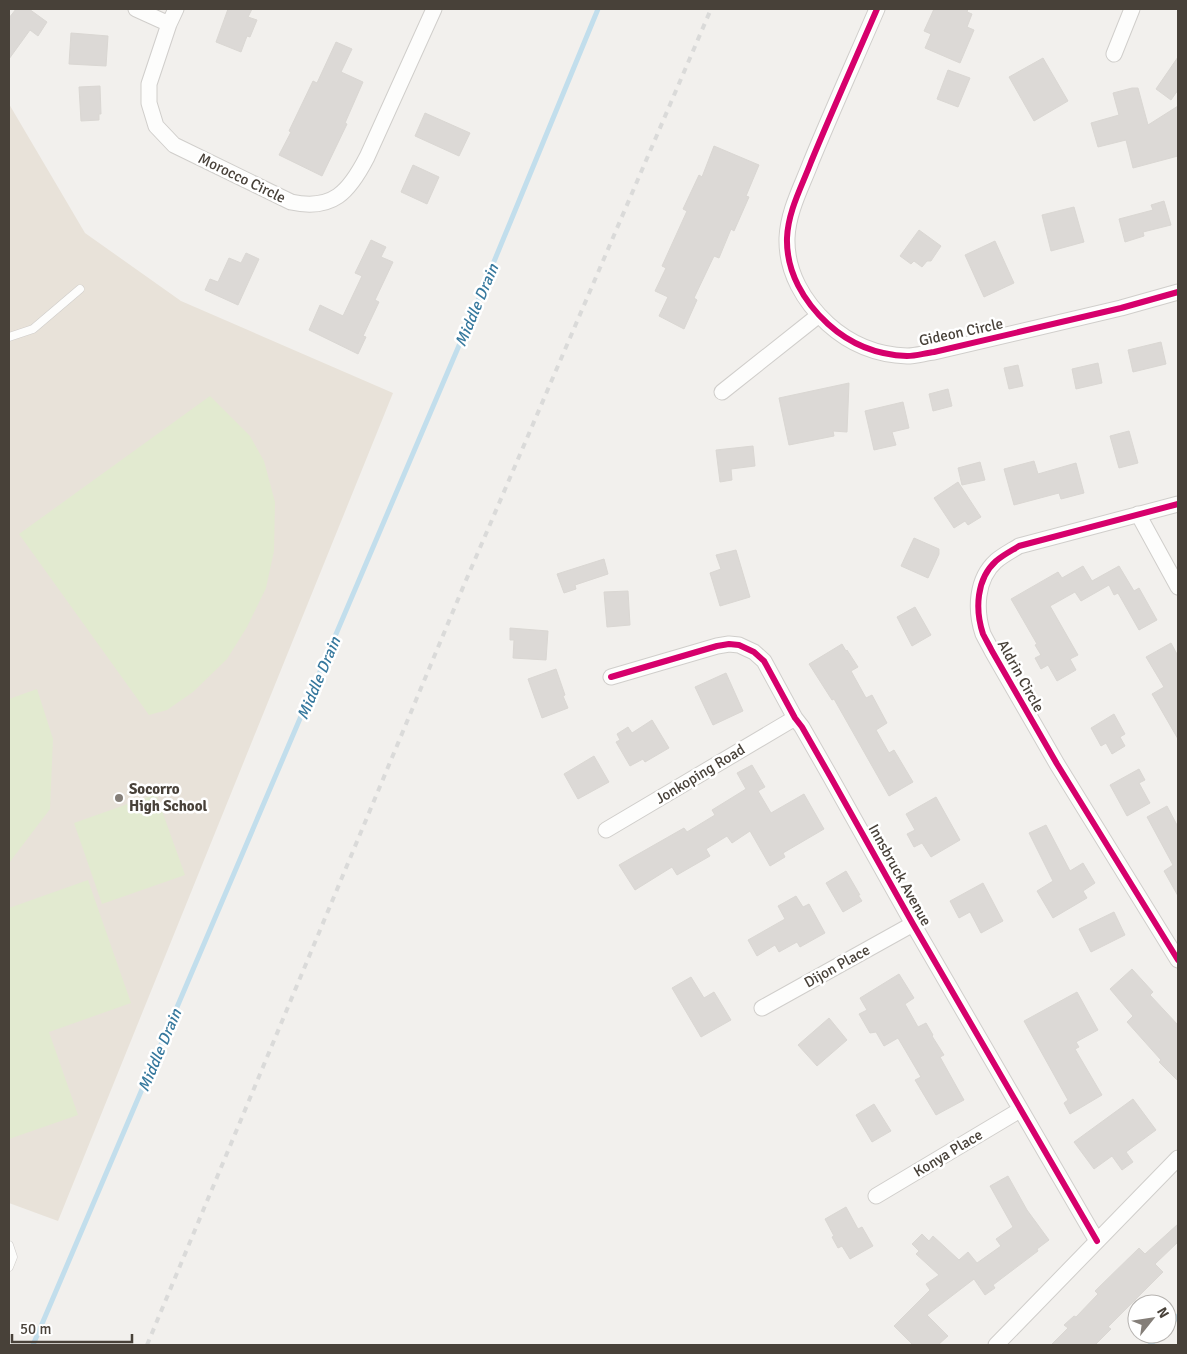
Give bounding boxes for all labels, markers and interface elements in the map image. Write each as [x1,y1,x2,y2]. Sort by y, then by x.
street label: Morocco Circle [195,149,289,207]
water label: Middle Drain [451,260,504,350]
street label: Gideon Circle [917,314,1005,350]
water label: Middle Drain [293,633,346,723]
street label: Aldrin Circle [994,637,1048,715]
street label: Jonkoping Road [652,740,748,808]
place label: Socorro High School [129,780,208,815]
marker: Socorro High School [113,792,125,804]
street label: Innsbruck Avenue [865,821,935,929]
street label: Dijon Place [801,941,873,991]
water label: Middle Drain [134,1005,187,1095]
street label: Konya Place [910,1125,986,1181]
north arrow [1127,1294,1177,1344]
text: N [1153,1304,1173,1321]
scale bar [12,1312,132,1344]
text: 50 m [20,1320,51,1338]

